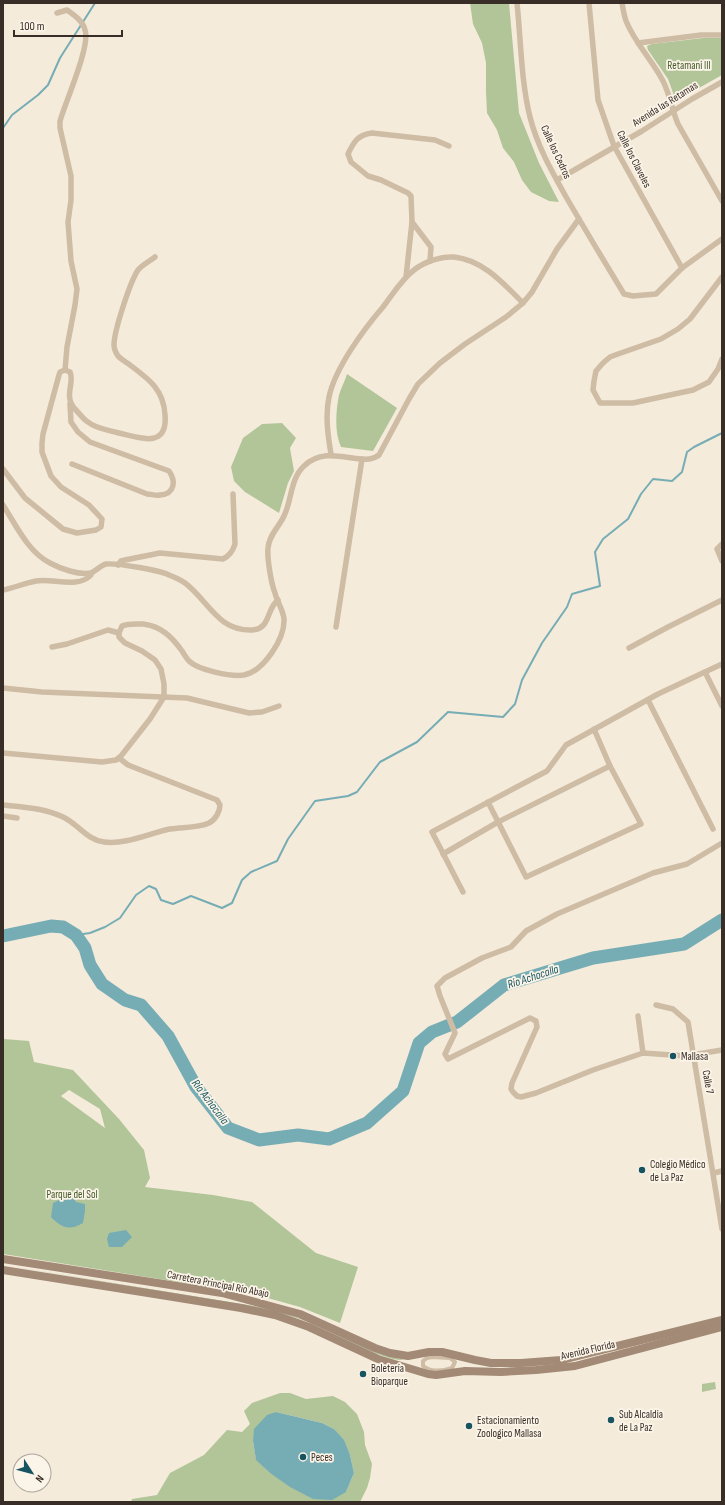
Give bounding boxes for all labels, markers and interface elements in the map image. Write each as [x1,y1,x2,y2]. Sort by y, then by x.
scale bar [14,12,122,38]
text: 100 m [20,19,45,34]
park label: Retamani III [667,59,711,72]
street label: Avenida las Retamas [629,79,700,130]
street label: Calle los Cedros [538,123,574,181]
street label: Calle los Claveles [614,128,654,190]
water label: Río Achocalla [506,962,561,992]
place label: Mallasa [681,1050,708,1063]
marker: Mallasa [668,1051,678,1061]
street label: Calle 7 [700,1069,717,1096]
water label: Río Achocalla [188,1076,232,1128]
place label: Colegio Médico de La Paz [650,1158,706,1184]
marker: Colegio Médico de La Paz [637,1165,647,1175]
park label: Parque del Sol [46,1188,98,1201]
street label: Carretera Principal Río Abajo [166,1268,271,1300]
street label: Avenida Florida [559,1337,616,1363]
place label: Boletería Bioparque [371,1362,408,1388]
marker: Boletería Bioparque [358,1369,368,1379]
place label: Sub Alcaldia de La Paz [619,1408,663,1434]
place label: Estacionamiento Zoologico Mallasa [477,1414,541,1440]
marker: Sub Alcaldia de La Paz [606,1415,616,1425]
marker: Estacionamiento Zoologico Mallasa [464,1421,474,1431]
place label: Peces [311,1451,333,1464]
marker: Peces [298,1452,308,1462]
north arrow [12,1453,52,1493]
text: N [33,1472,47,1485]

